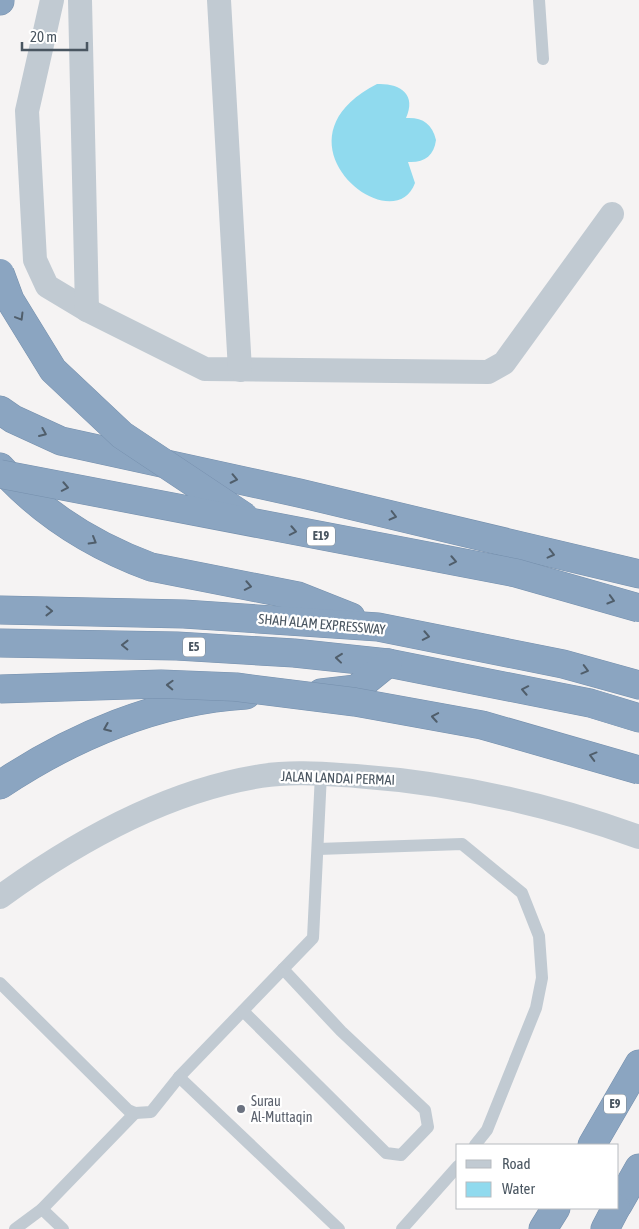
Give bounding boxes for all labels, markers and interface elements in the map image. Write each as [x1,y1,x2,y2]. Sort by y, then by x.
scale bar [22,20,88,52]
text: 20 m [30,28,57,45]
one-way arrow [14,312,24,321]
one-way arrow [38,428,46,438]
one-way arrow [230,473,239,484]
one-way arrow [61,481,69,491]
one-way arrow [388,510,397,521]
one-way arrow [289,525,298,535]
road number: E19 [307,526,335,546]
one-way arrow [87,534,96,544]
one-way arrow [546,548,555,559]
one-way arrow [449,555,457,565]
one-way arrow [243,580,252,591]
one-way arrow [606,594,614,604]
one-way arrow [45,606,53,616]
street label: SHAH ALAM EXPRESSWAY [258,610,387,638]
one-way arrow [421,631,430,641]
road number: E5 [183,638,205,656]
one-way arrow [120,640,128,650]
one-way arrow [335,653,343,664]
one-way arrow [580,664,589,675]
one-way arrow [165,679,173,690]
one-way arrow [521,685,530,696]
one-way arrow [431,712,439,722]
one-way arrow [103,722,112,733]
one-way arrow [589,751,597,761]
street label: JALAN LANDAI PERMAI [281,768,395,788]
place label: Surau Al-Muttaqin [251,1093,312,1125]
road number: E9 [604,1094,626,1114]
marker: Surau Al-Muttaqin [235,1103,247,1115]
legend [456,1144,619,1209]
text: Road [502,1155,531,1172]
text: Water [502,1180,535,1197]

